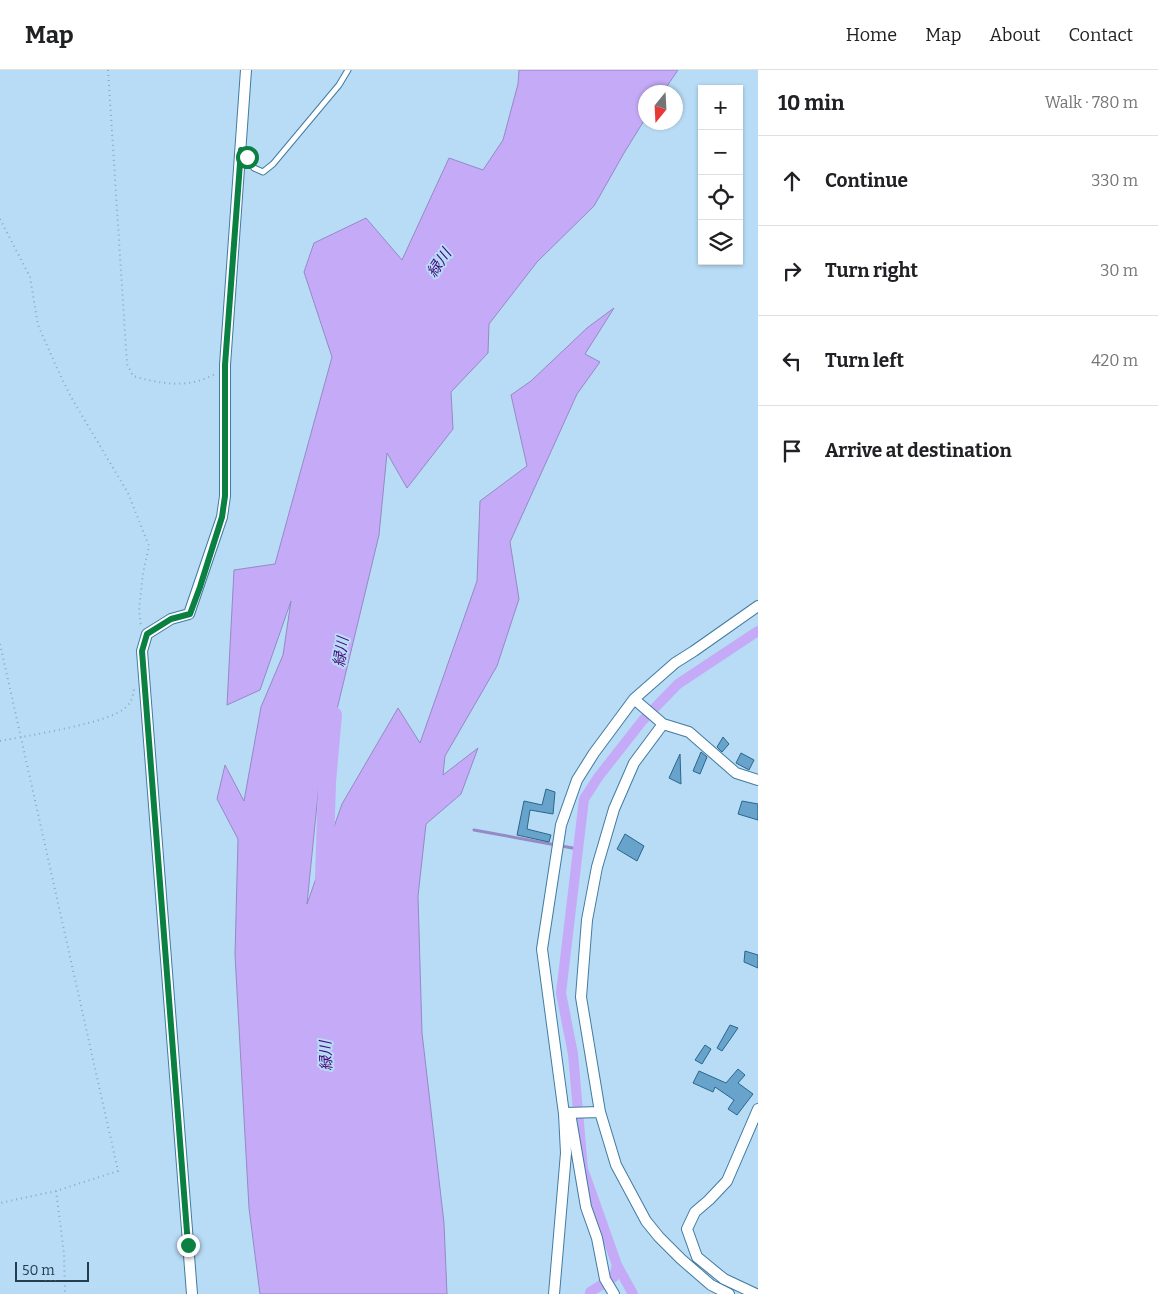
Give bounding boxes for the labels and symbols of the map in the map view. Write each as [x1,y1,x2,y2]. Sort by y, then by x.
north arrow [638,85,683,130]
route start [236,146,259,169]
water label: 緑川 [423,244,456,280]
water label: 緑川 [330,634,352,668]
water label: 緑川 [316,1039,336,1071]
route end [177,1234,200,1257]
scale bar [15,1259,89,1282]

